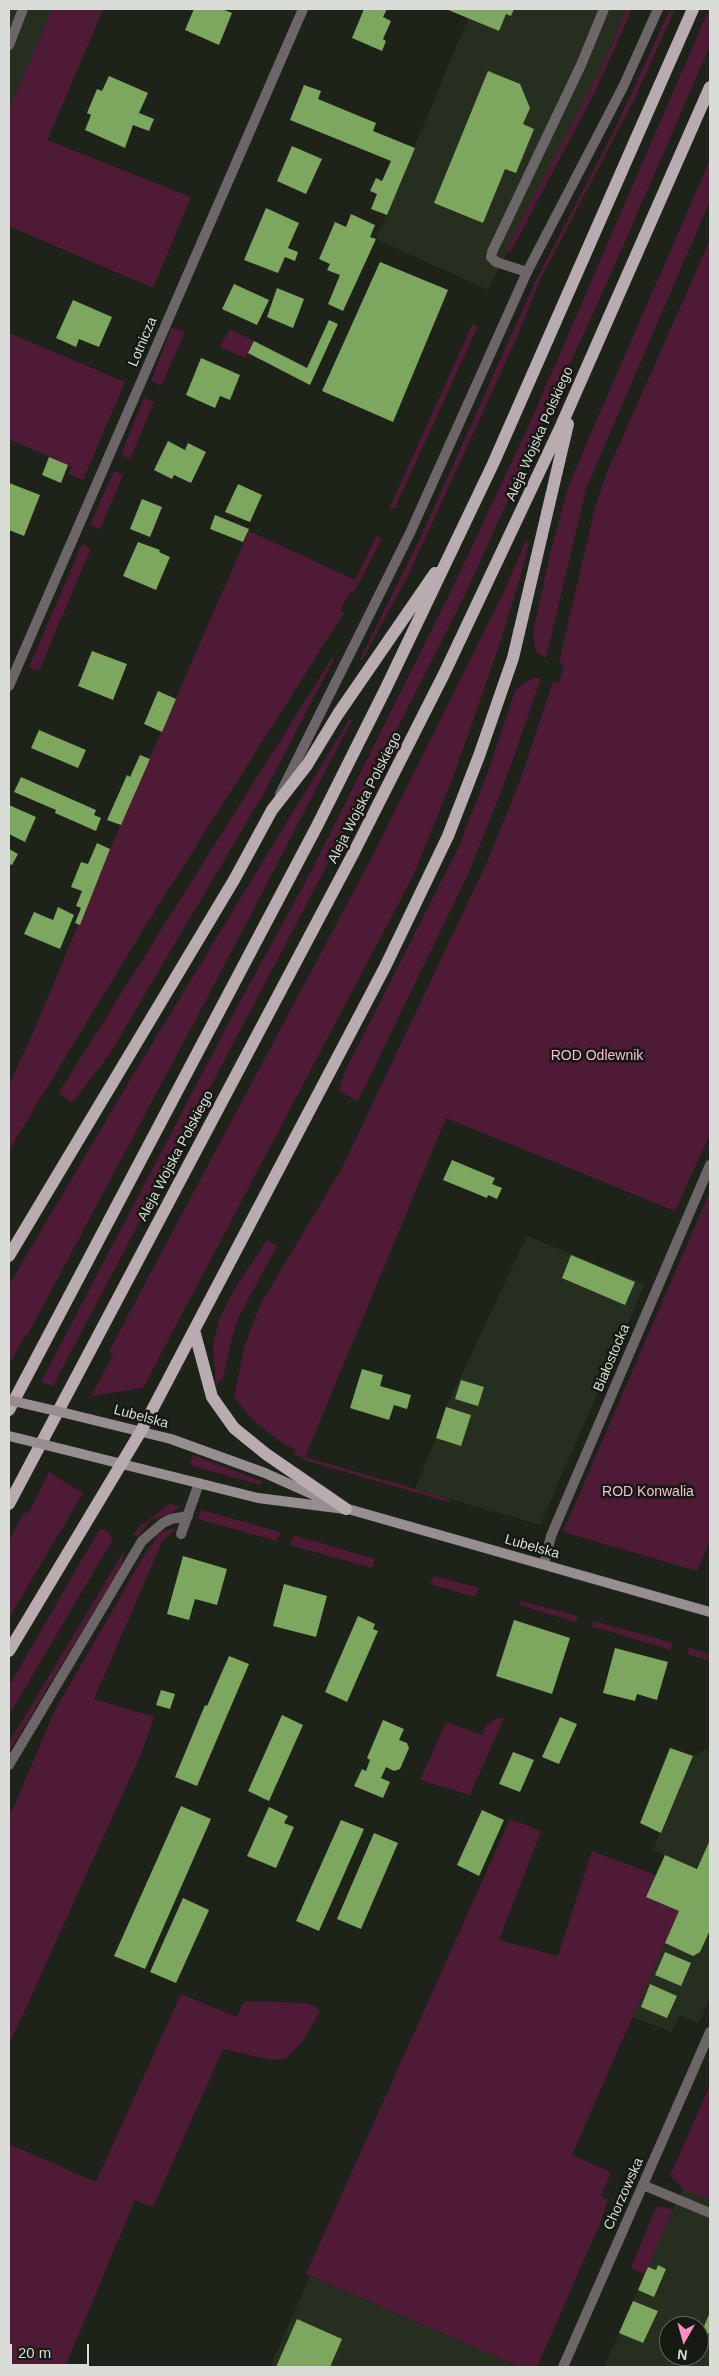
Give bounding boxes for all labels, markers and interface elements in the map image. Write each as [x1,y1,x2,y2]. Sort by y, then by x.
street label: Lotnicza [125,315,161,369]
street label: Aleja Wojska Polskiego [503,364,577,504]
street label: Aleja Wojska Polskiego [325,729,405,867]
park label: ROD Odlewnik [551,1048,643,1064]
street label: Aleja Wojska Polskiego [134,1088,218,1224]
street label: Białostocka [590,1322,634,1394]
street label: Lubelska [112,1402,170,1432]
park label: ROD Konwalia [602,1484,694,1500]
street label: Lubelska [503,1531,561,1563]
street label: Chorzowska [601,2155,647,2233]
north arrow [659,2316,709,2366]
scale bar [12,2334,91,2366]
text: 20 m [18,2344,51,2361]
text: N [676,2346,688,2363]

